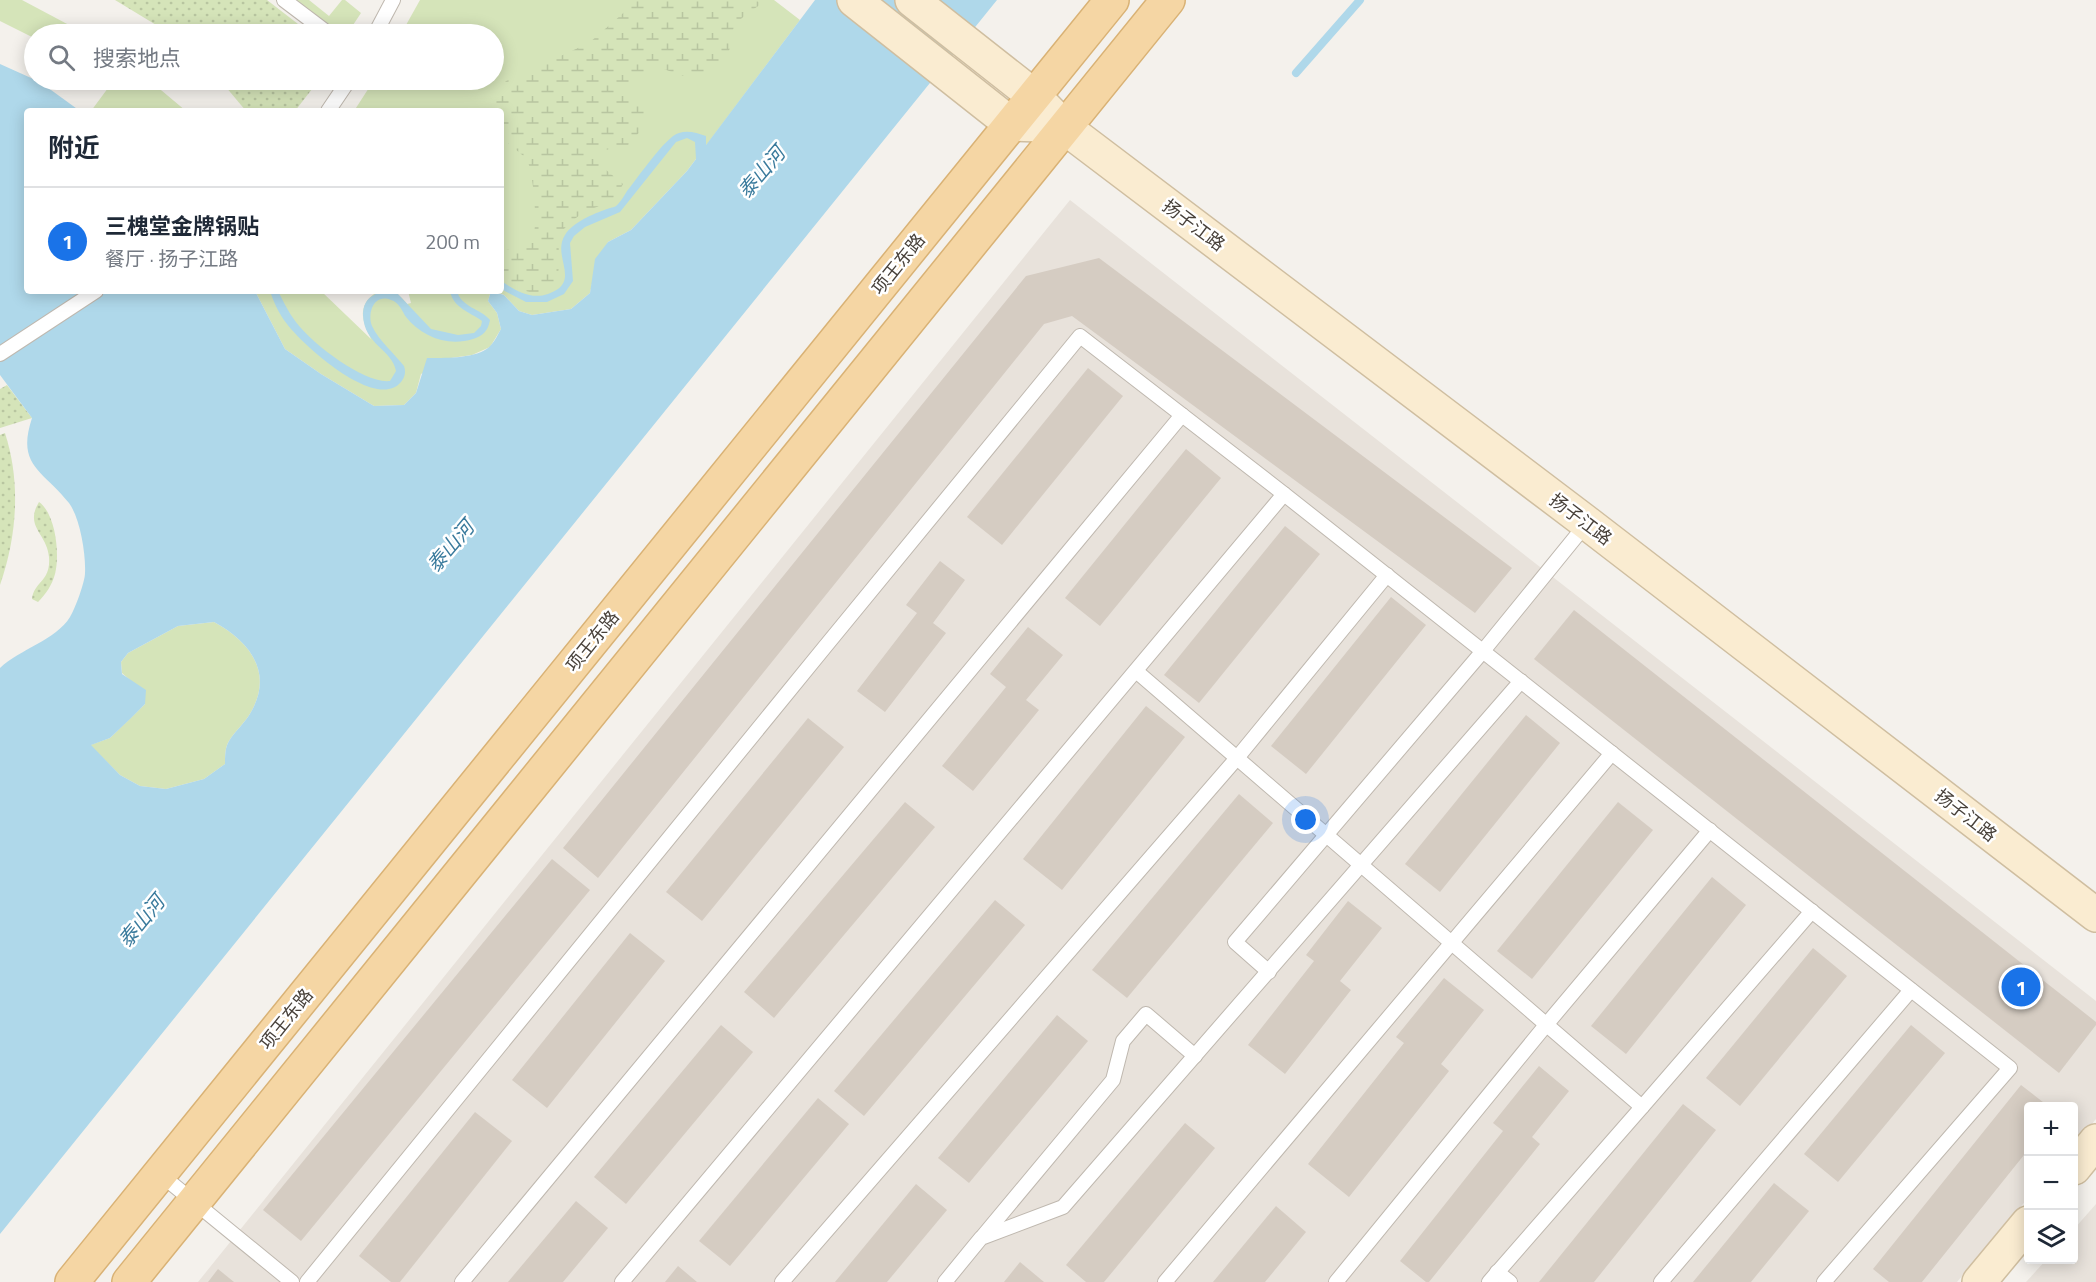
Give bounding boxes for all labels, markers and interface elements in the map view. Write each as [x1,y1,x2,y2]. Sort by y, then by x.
search box [24,24,504,90]
icon: search [45,41,78,74]
text: 搜索地点 [93,41,181,75]
text: 附近 [48,128,100,167]
water label: 泰山河 [730,136,795,205]
street label: 扬子江路 [1157,193,1231,257]
text: 三槐堂金牌锅贴 [105,209,259,243]
text: 1 [62,226,73,257]
text: 200 m [425,226,480,257]
street label: 项王东路 [865,228,931,300]
text: 餐厅 · 扬子江路 [105,243,238,274]
street label: 扬子江路 [1544,487,1618,551]
water label: 泰山河 [419,510,484,579]
street label: 项王东路 [559,605,625,677]
street label: 扬子江路 [1929,782,2003,848]
your location [1291,805,1320,834]
water label: 泰山河 [110,885,174,954]
pin: 1 [2002,964,2040,1010]
street label: 项王东路 [253,983,319,1055]
map controls [2024,1102,2078,1264]
button: + [2024,1102,2078,1156]
button: − [2024,1156,2078,1210]
button: layers [2024,1210,2078,1264]

